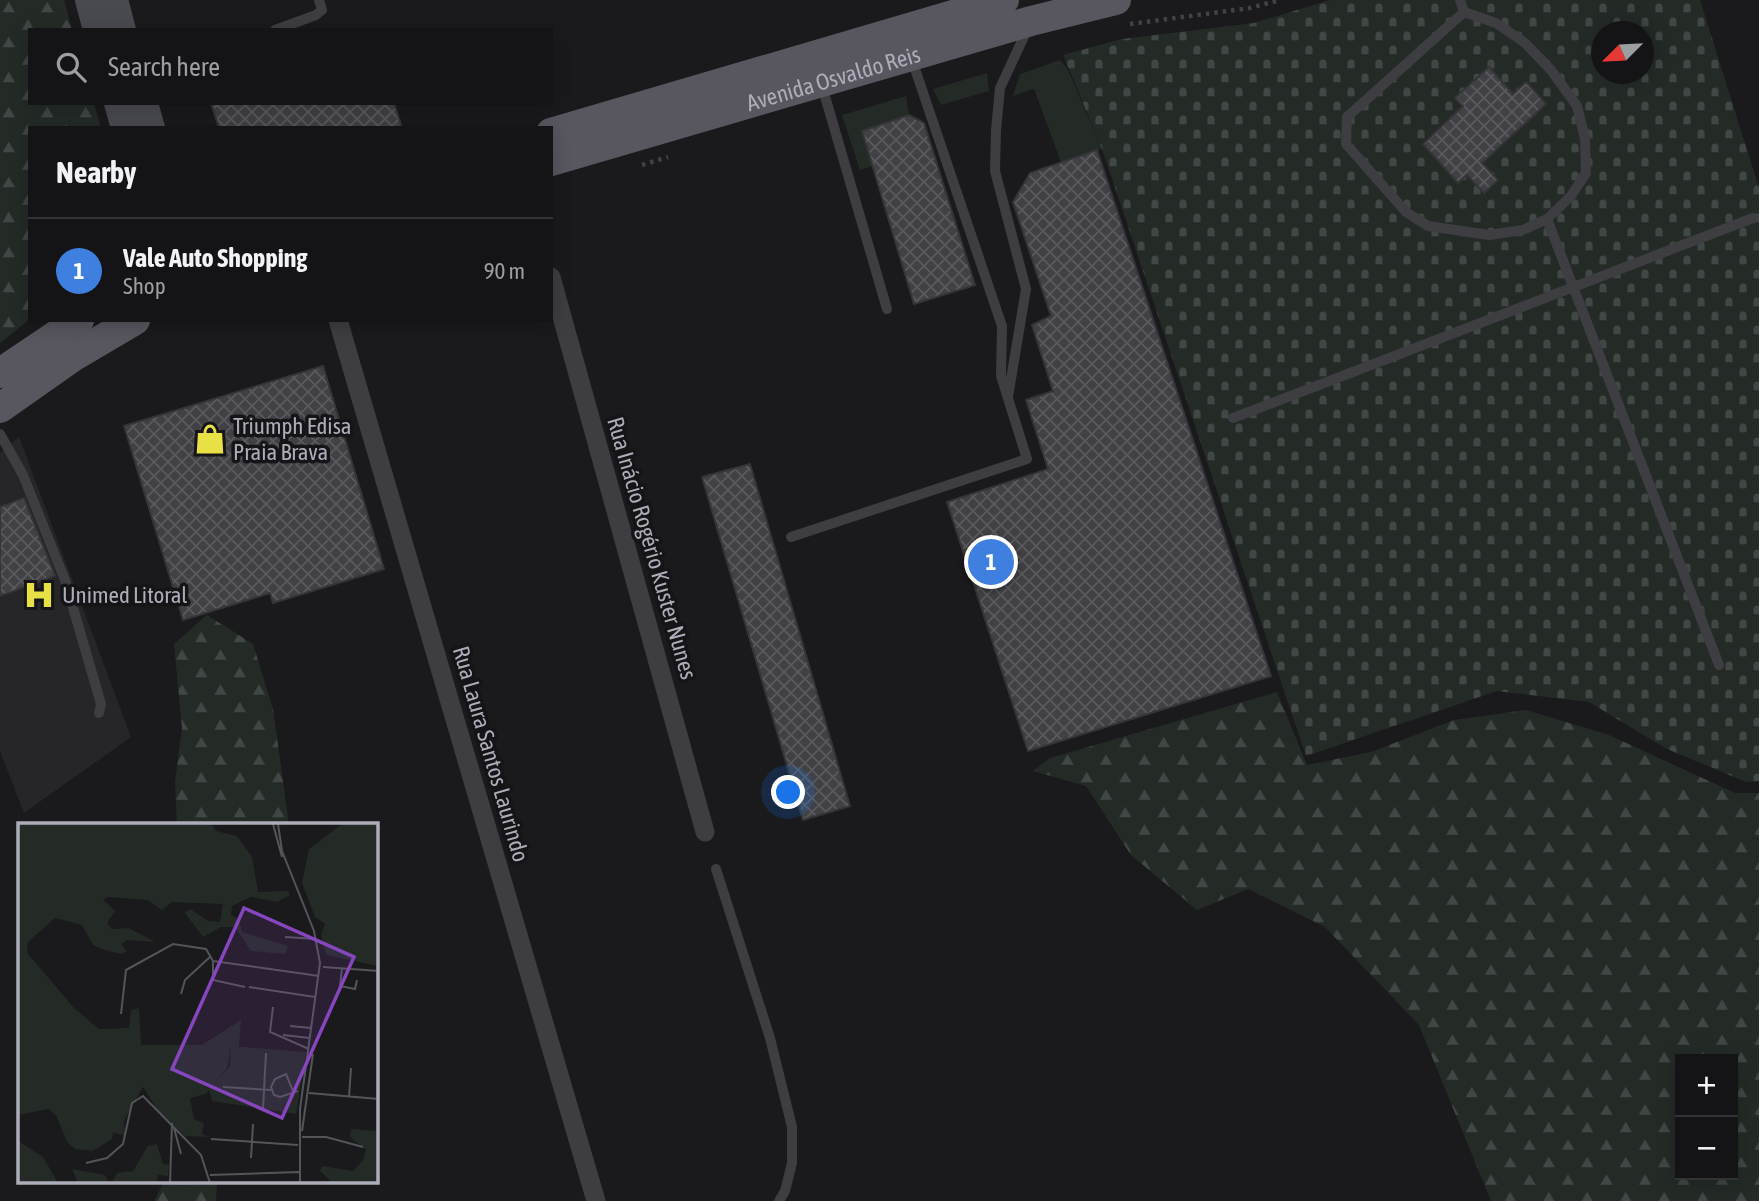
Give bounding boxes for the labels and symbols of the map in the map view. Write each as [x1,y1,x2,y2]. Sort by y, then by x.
north arrow [1591,21,1654,84]
street label: Avenida Osvaldo Reis [743,41,923,116]
place label: Triumph Edisa Praia Brava [233,413,351,465]
street label: Rua Inácio Rogério Kuster Nunes [602,414,702,682]
shop icon: Triumph Edisa Praia Brava [193,422,227,456]
pin: 1 [968,536,1014,588]
hospital icon: Unimed Litoral [22,578,56,612]
place label: Unimed Litoral [62,582,187,608]
street label: Rua Laura Santos Laurindo [448,643,534,865]
your location [771,775,805,809]
inset map [18,823,378,1184]

